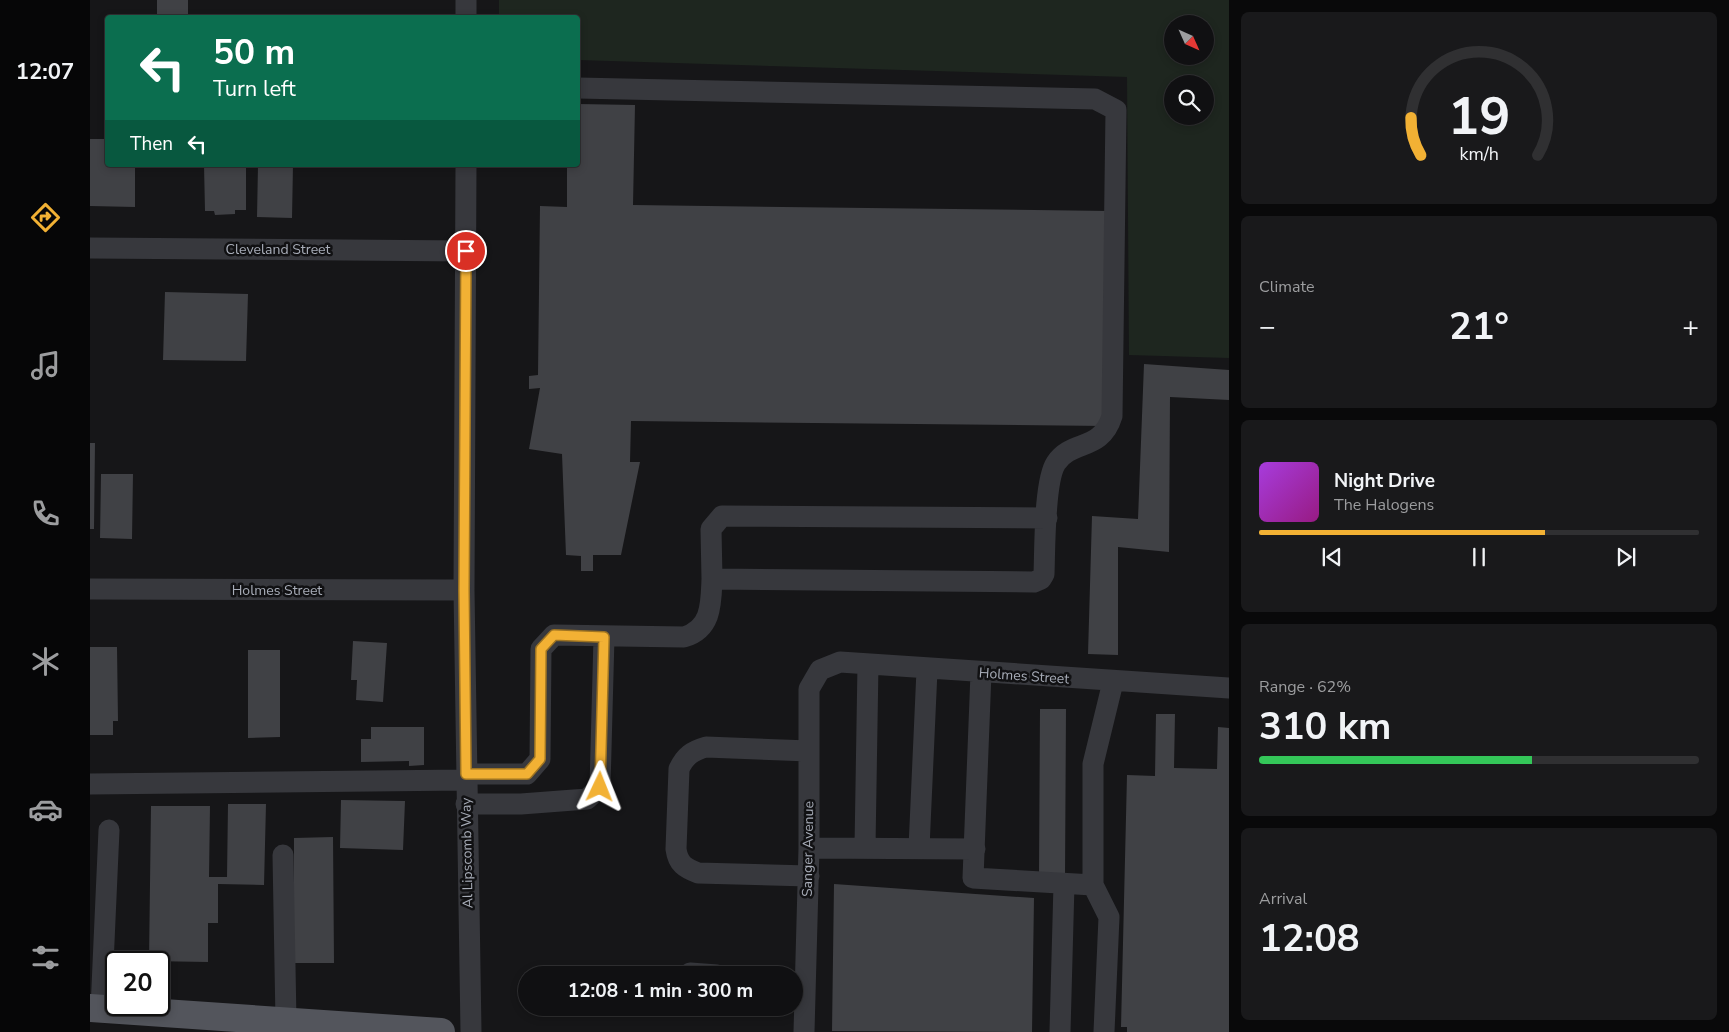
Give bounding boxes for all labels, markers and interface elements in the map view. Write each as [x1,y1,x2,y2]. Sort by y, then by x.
north arrow [1164,15,1214,65]
map controls [1164,15,1214,125]
text: 50 m [213,29,295,76]
icon: left [130,35,195,100]
text: 12:07 [16,57,74,87]
text: Turn left [213,74,296,104]
button: search [1164,75,1214,125]
text: 19 [1448,81,1510,152]
icon: left [183,130,211,158]
text: Then [130,131,173,157]
text: km/h [1459,142,1499,166]
icon: directions [28,200,63,235]
pin [445,230,487,272]
icon: arrive [452,237,480,265]
street label: Cleveland Street [226,240,331,259]
text: Climate [1259,276,1314,298]
text: 21° [1449,301,1509,352]
text: − [1259,308,1276,346]
text: + [1682,308,1699,346]
icon: music [28,348,63,383]
text: Night Drive [1334,468,1435,494]
text: The Halogens [1334,494,1434,516]
icon: phone [28,496,63,531]
icon: previous [1318,543,1346,571]
icon: pause [1465,543,1493,571]
icon: next [1612,543,1640,571]
street label: Holmes Street [232,581,322,600]
icon: climate [28,644,63,679]
street label: Holmes Street [978,663,1070,689]
text: Range · 62% [1259,676,1351,698]
text: 310 km [1259,701,1391,752]
position arrow [573,760,625,812]
icon: car [28,792,63,827]
street label: Al Lipscomb Way [457,797,477,909]
street label: Sanger Avenue [798,801,818,897]
text: Arrival [1259,888,1307,910]
text: 12:08 [1259,913,1360,964]
icon: filters [28,940,63,975]
speed limit sign: 20 [105,951,170,1016]
text: 12:08 · 1 min · 300 m [568,978,753,1004]

